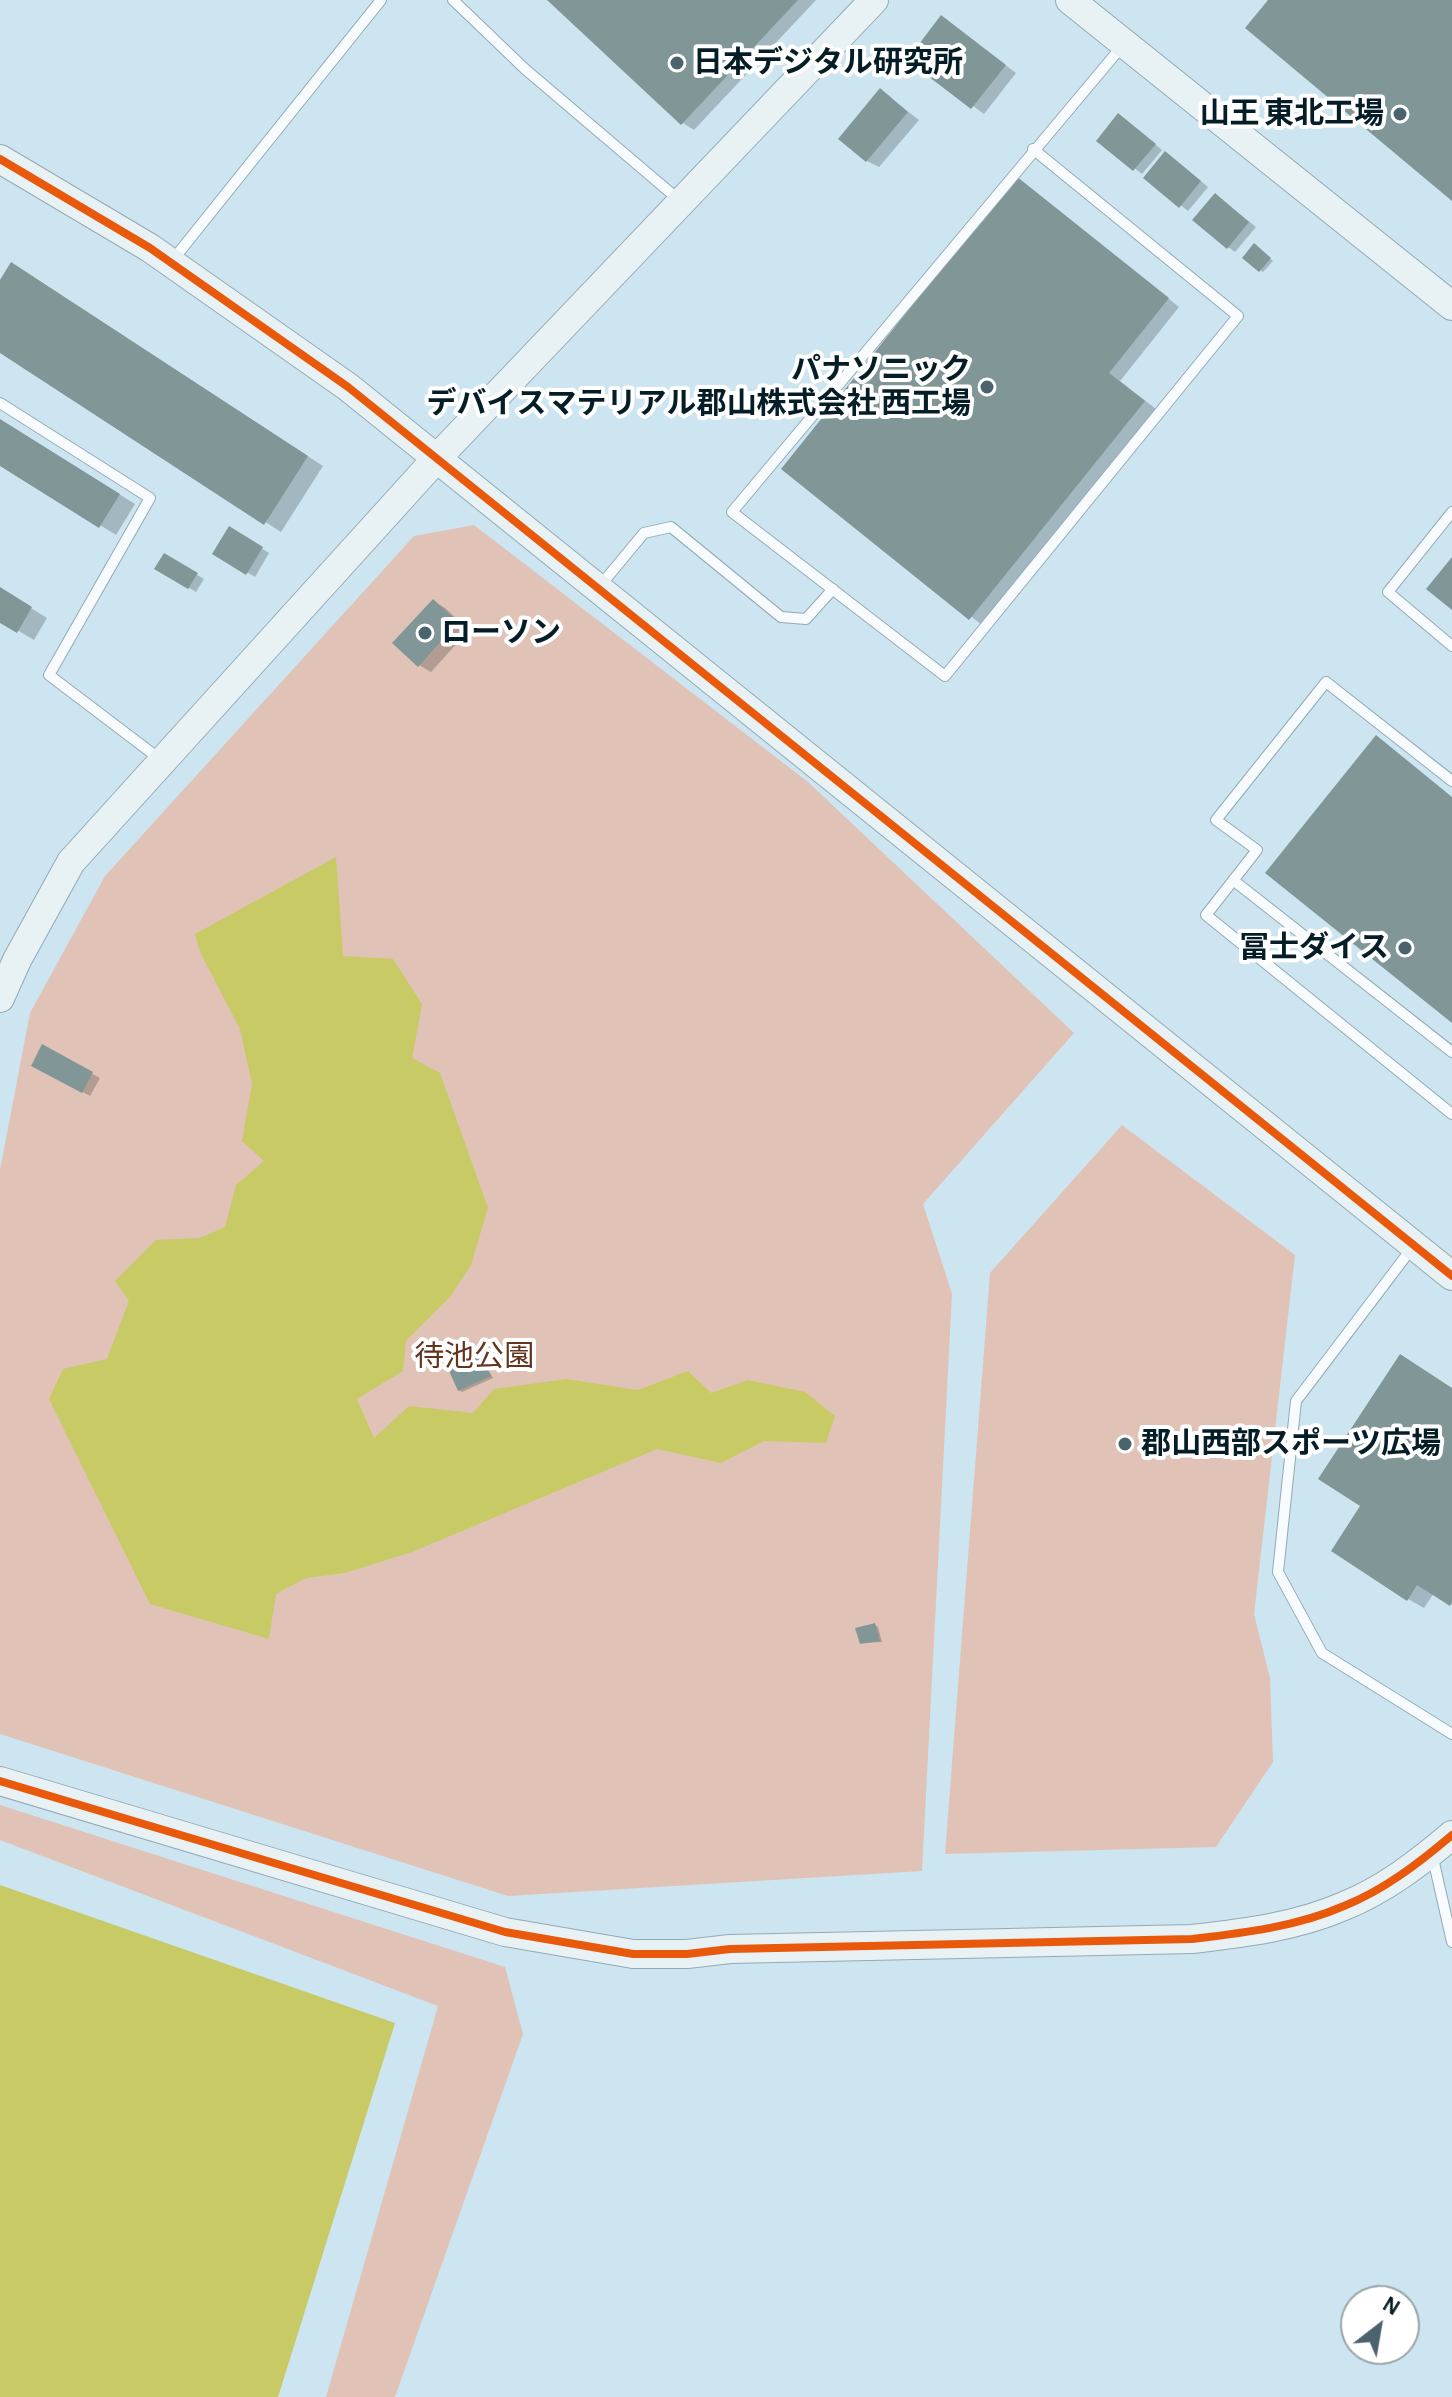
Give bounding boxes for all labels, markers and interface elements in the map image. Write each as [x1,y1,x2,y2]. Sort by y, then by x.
place label: 日本デジタル研究所 [693,45,963,81]
marker: 日本デジタル研究所 [668,54,686,72]
place label: 山王 東北工場 [1199,96,1384,132]
marker: 山王 東北工場 [1391,105,1409,123]
place label: パナソニック デバイスマテリアル郡山株式会社 西工場 [426,352,971,422]
marker: パナソニック デバイスマテリアル郡山株式会社 西工場 [978,378,996,396]
place label: ローソン [441,615,561,651]
marker: ローソン [416,624,434,642]
place label: 冨士ダイス [1239,930,1389,966]
marker: 冨士ダイス [1396,939,1414,957]
park label: 待池公園 [414,1339,534,1375]
place label: 郡山西部スポーツ広場 [1141,1426,1441,1462]
marker: 郡山西部スポーツ広場 [1116,1435,1134,1453]
north arrow [1340,2285,1420,2365]
text: N [1379,2293,1404,2320]

